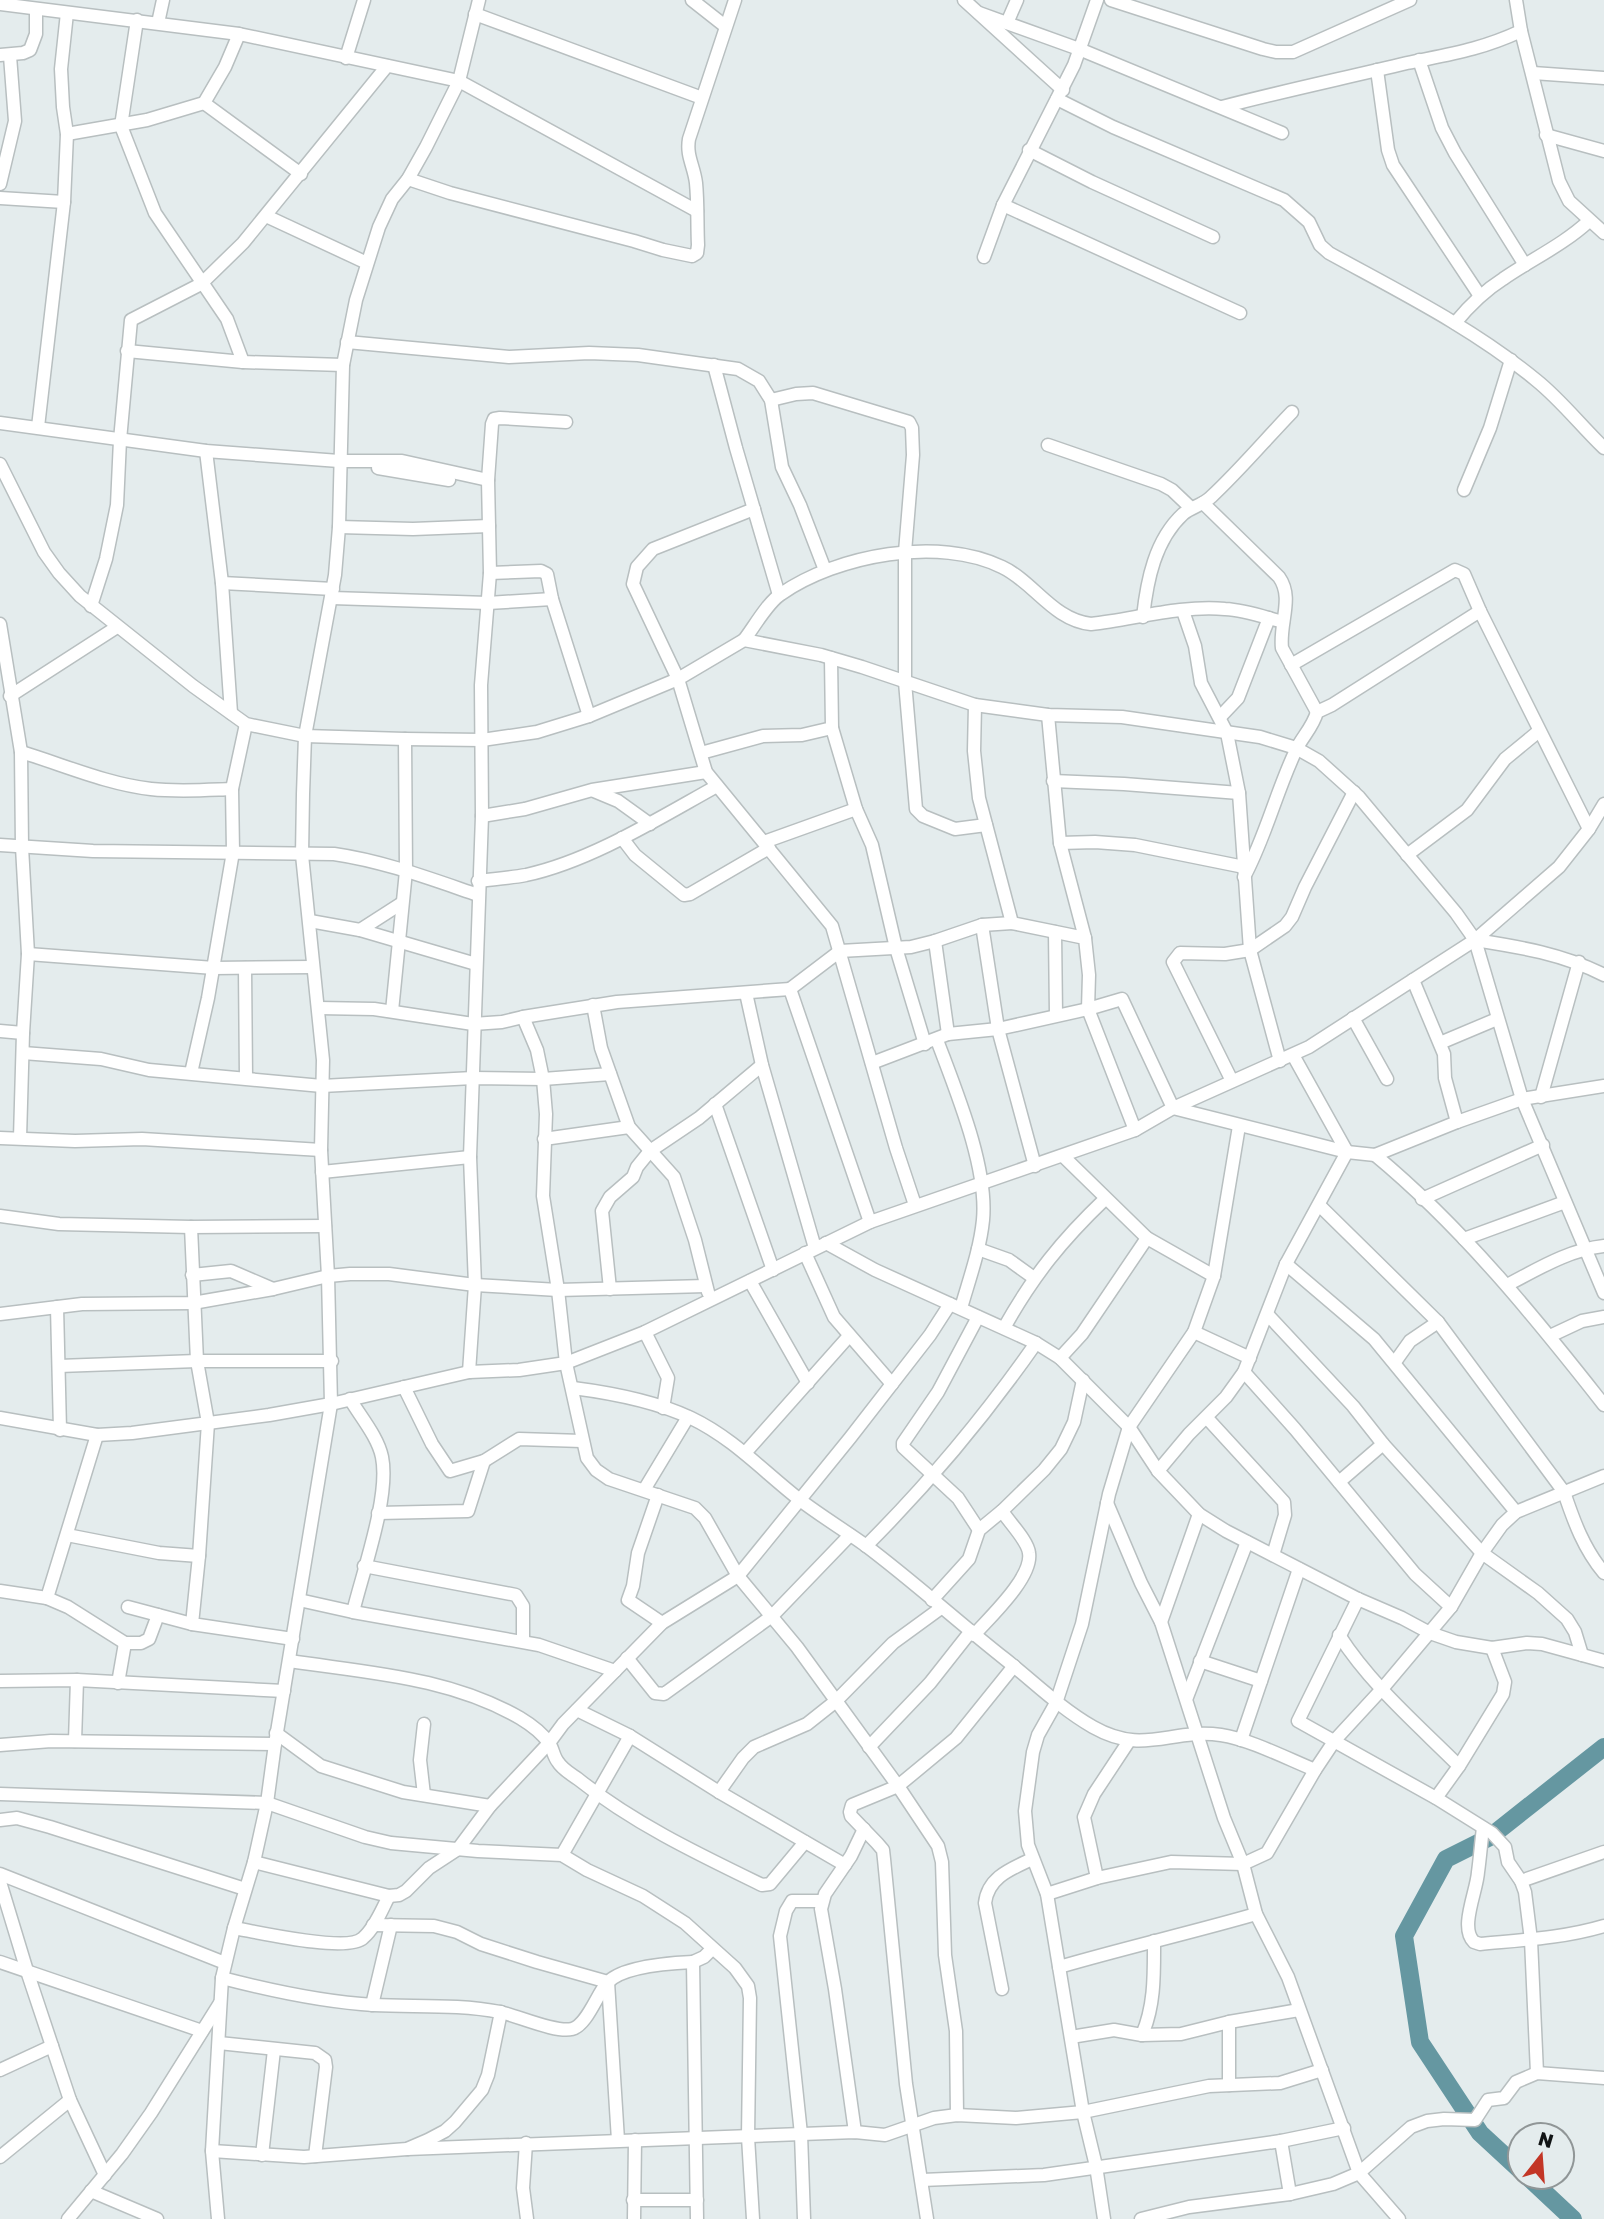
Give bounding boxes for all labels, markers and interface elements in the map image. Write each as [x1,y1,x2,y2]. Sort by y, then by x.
north arrow [1506,2121,1576,2191]
text: N [1536,2126,1556,2152]

